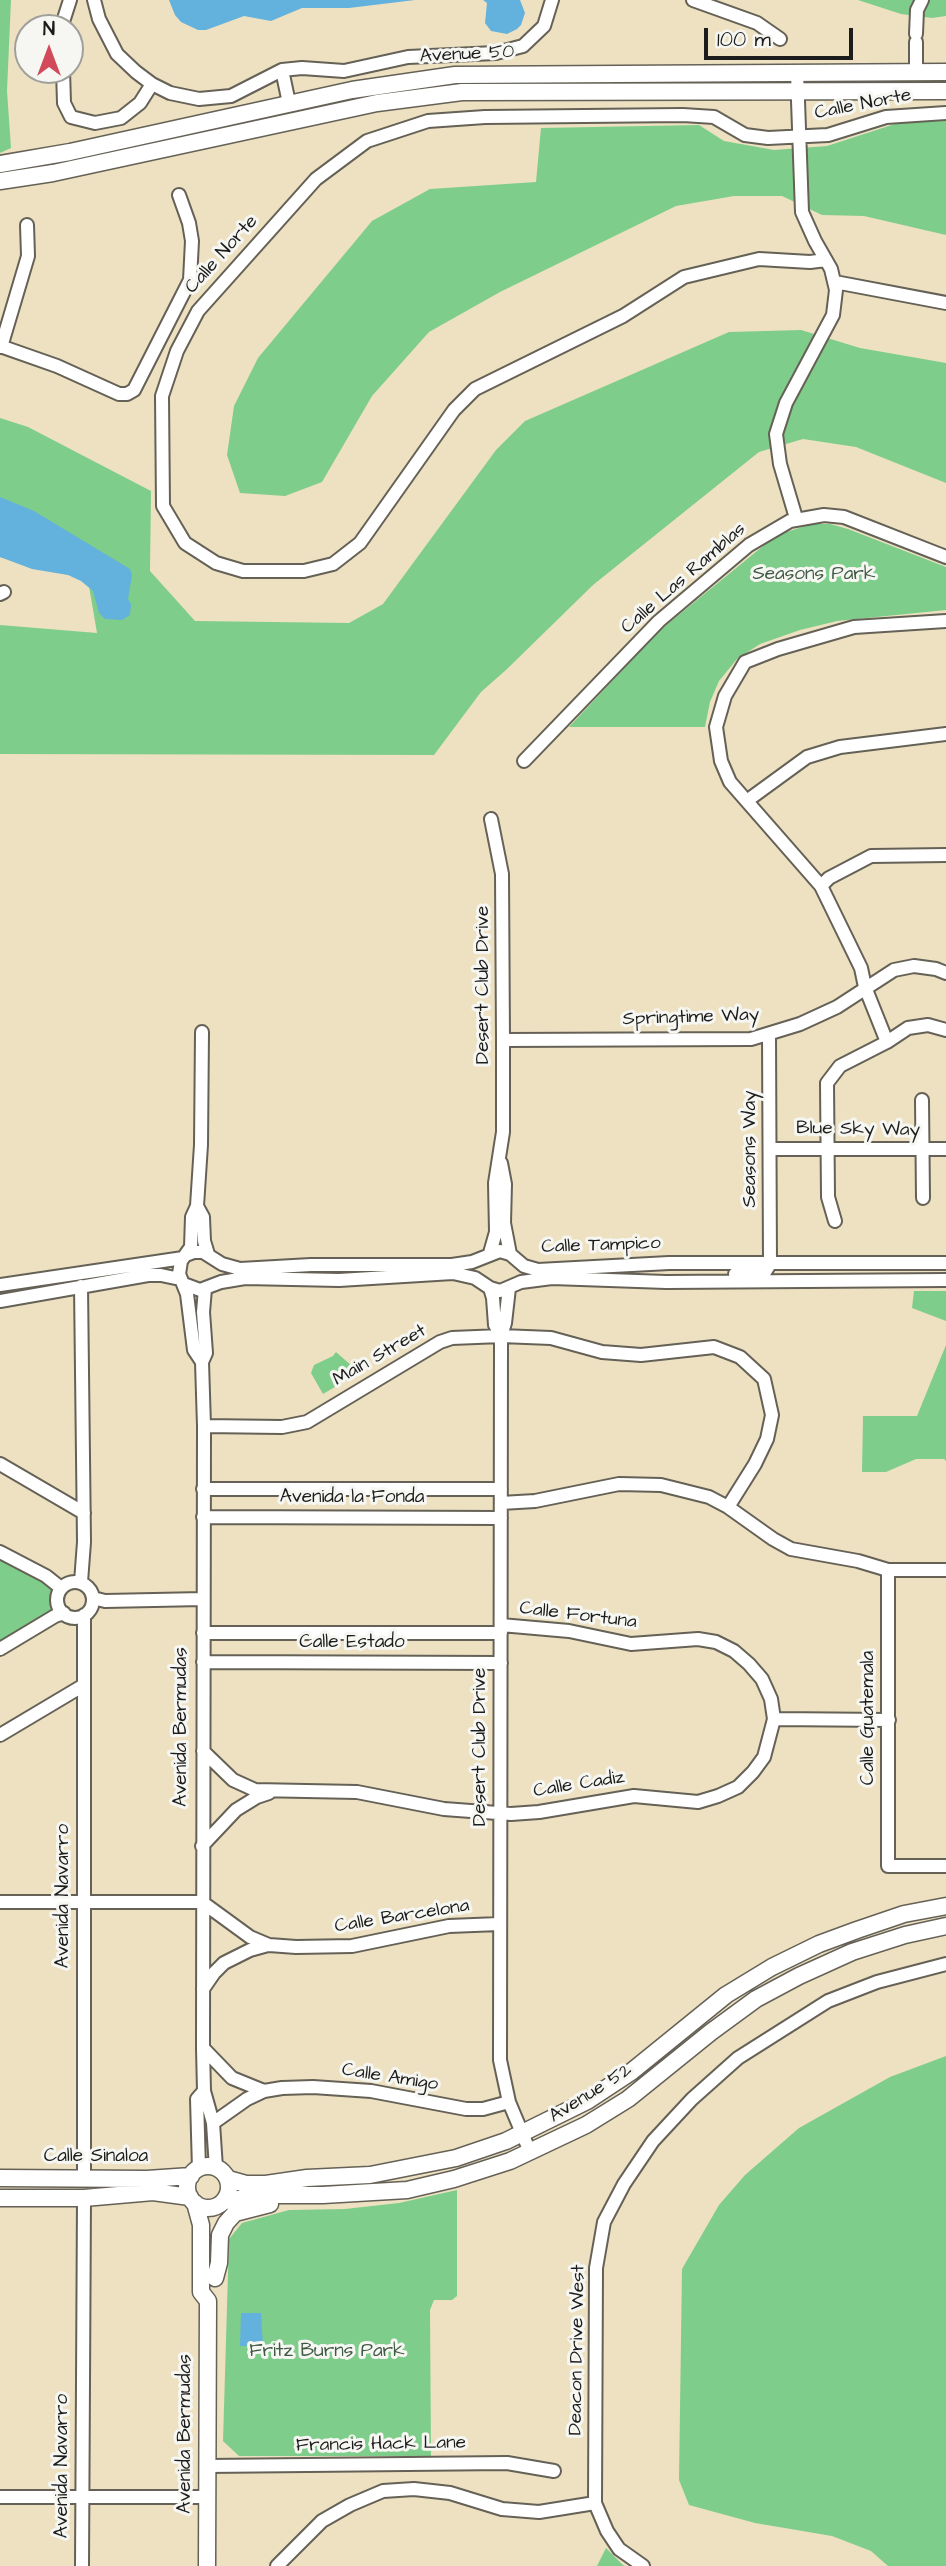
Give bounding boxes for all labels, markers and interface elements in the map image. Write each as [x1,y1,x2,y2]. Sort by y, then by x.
north arrow [14,14,84,84]
scale bar [708,14,857,58]
text: N [43,16,55,43]
text: 100 m [717,25,771,54]
street label: Avenue 50 [419,41,515,69]
street label: Calle Norte [813,84,913,126]
street label: Calle Norte [181,211,263,299]
street label: Calle Las Ramblas [617,519,751,639]
park label: Seasons Park [753,564,875,586]
street label: Desert Club Drive [473,906,495,1064]
street label: Springtime Way [622,1004,760,1032]
street label: Seasons Way [740,1091,762,1207]
street label: Blue Sky Way [796,1118,920,1142]
street label: Calle Tampico [541,1233,661,1259]
street label: Main Street [329,1320,431,1392]
street label: Avenida la Fonda [280,1487,424,1509]
street label: Calle Fortuna [518,1598,638,1634]
street label: Calle Estado [299,1632,405,1654]
street label: Avenida Bermudas [171,1647,193,1807]
street label: Calle Guatemala [858,1651,880,1785]
street label: Desert Club Drive [470,1668,492,1826]
street label: Calle Cadiz [532,1767,626,1803]
street label: Avenida Navarro [53,1824,75,1968]
street label: Calle Barcelona [333,1895,471,1939]
street label: Calle Amigo [340,2059,440,2097]
street label: Avenue 52 [545,2060,637,2128]
street label: Calle Sinaloa [44,2146,148,2168]
street label: Deacon Drive West [565,2264,591,2436]
park label: Fritz Burns Park [249,2341,405,2363]
street label: Avenida Bermudas [175,2354,197,2514]
street label: Avenida Navarro [52,2394,74,2538]
street label: Francis Hack Lane [296,2432,466,2458]

